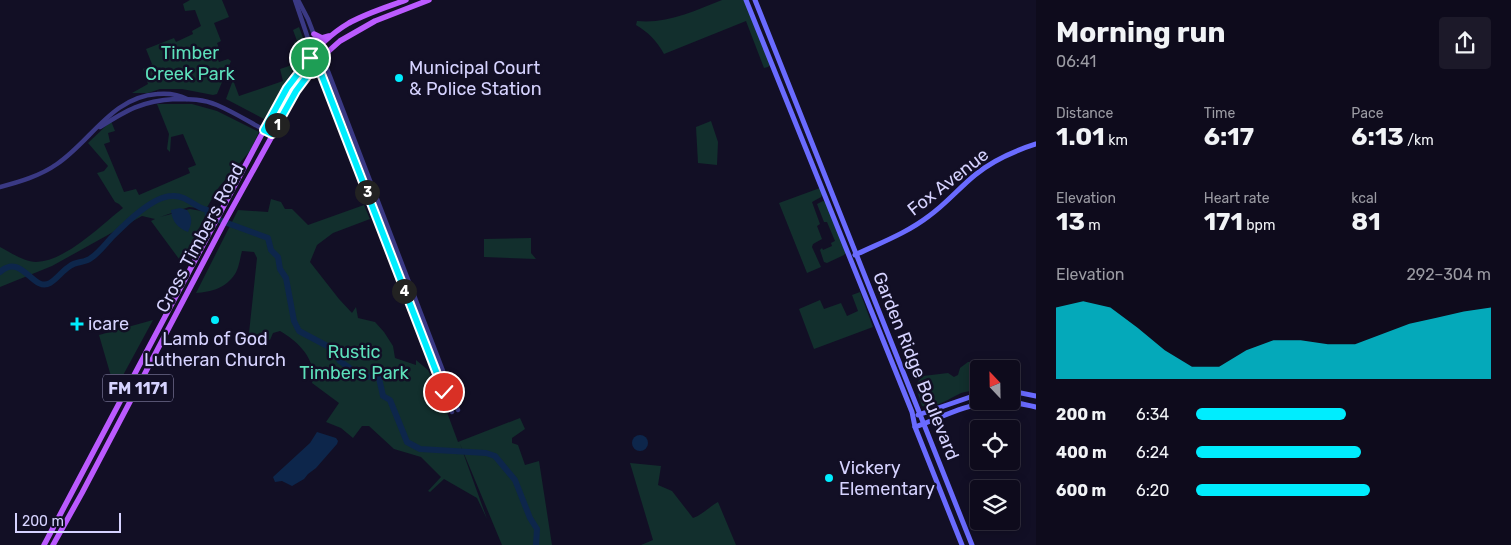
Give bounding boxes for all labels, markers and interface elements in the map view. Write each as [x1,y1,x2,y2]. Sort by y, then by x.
text: Morning run [1056,16,1225,49]
button: share [1439,17,1491,69]
pin [289,37,331,79]
park label: Timber Creek Park [145,42,236,85]
icon: arrive [296,44,324,72]
text: 06:41 [1056,52,1096,71]
place label: Municipal Court & Police Station [409,57,542,100]
marker: Municipal Court & Police Station [393,72,405,84]
text: Distance [1056,105,1113,122]
text: Time [1204,105,1235,122]
text: Pace [1351,105,1383,122]
pin: 1 [264,112,290,138]
text: 1 [274,117,281,134]
text: 1.01 [1056,122,1105,151]
text: 6:17 [1204,122,1254,151]
text: 6:13 [1351,122,1404,151]
text: km [1105,132,1128,149]
text: /km [1404,132,1434,149]
street label: Fox Avenue [903,143,993,221]
street label: Cross Timbers Road [151,160,249,316]
pin: 3 [354,180,380,204]
text: 3 [363,184,372,201]
text: Elevation [1056,190,1116,207]
text: Heart rate [1204,190,1270,207]
text: kcal [1351,190,1377,207]
text: 13 [1056,207,1085,236]
text: 171 [1204,207,1243,236]
text: 81 [1351,207,1381,236]
text: m [1085,217,1101,234]
text: bpm [1243,217,1275,234]
text: Elevation [1056,265,1125,284]
text: 292–304 m [1406,265,1491,284]
street label: Garden Ridge Boulevard [868,269,964,463]
pin: 4 [392,278,416,304]
text: 4 [400,283,409,300]
place label: icare [88,313,129,335]
marker: Lamb of God Lutheran Church [209,314,221,326]
marker: icare [70,317,84,331]
place label: Lamb of God Lutheran Church [144,328,286,371]
park label: Rustic Timbers Park [299,341,409,384]
north arrow [970,360,1020,410]
map controls [970,360,1020,530]
pin [423,371,465,413]
road number: FM 1171 [103,374,173,402]
icon: check [430,378,458,406]
text: 200 m [1056,405,1106,424]
text: 6:34 [1136,405,1169,424]
button: locate [970,420,1020,470]
text: 400 m [1056,443,1107,462]
text: 6:24 [1136,443,1169,462]
place label: Vickery Elementary [839,457,935,500]
marker: Vickery Elementary [823,472,835,484]
button: layers [970,480,1020,530]
text: 600 m [1056,481,1106,500]
text: 6:20 [1136,481,1169,500]
scale bar [15,510,121,533]
text: 200 m [22,513,64,530]

